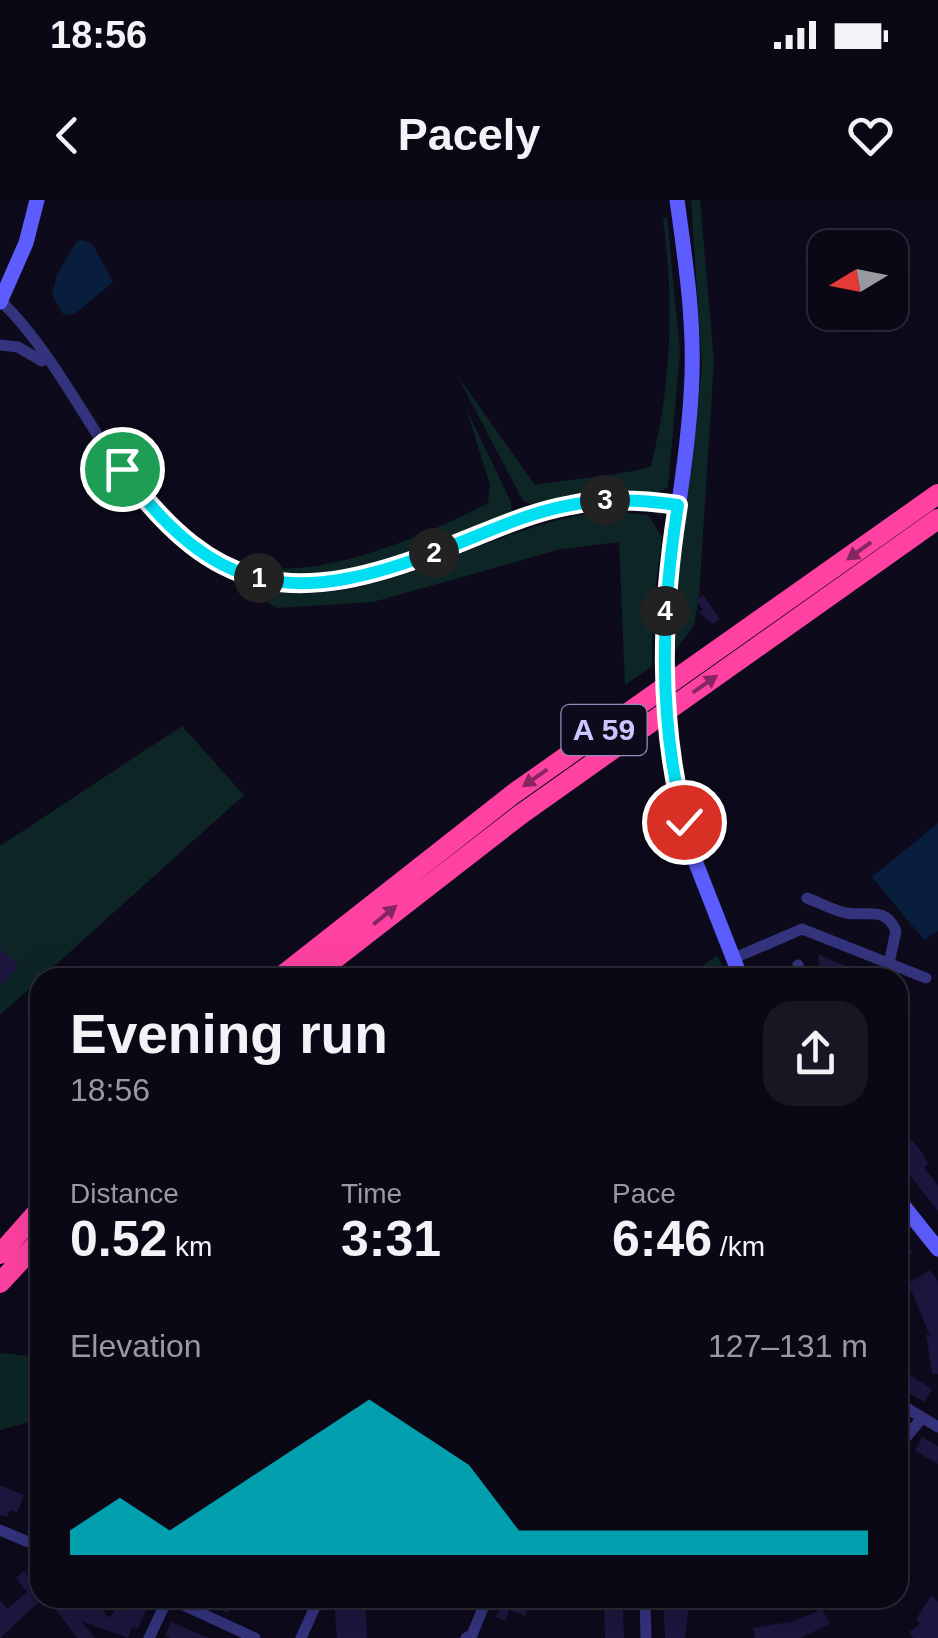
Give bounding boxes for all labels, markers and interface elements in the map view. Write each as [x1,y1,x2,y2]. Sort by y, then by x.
text: 18:56 [50,14,147,56]
icon: back [40,108,95,163]
icon: heart [843,108,898,163]
text: Pacely [398,109,540,160]
north arrow [808,230,908,330]
map controls [808,230,908,330]
pin [80,427,165,512]
icon: arrive [95,442,150,497]
pin: 3 [580,475,630,525]
text: 3 [597,484,613,515]
pin: 2 [409,528,459,578]
text: 2 [426,537,442,568]
one-way arrow [846,541,872,561]
pin: 1 [234,553,284,603]
text: 1 [251,562,267,593]
pin: 4 [640,586,690,636]
text: 4 [657,595,673,626]
one-way arrow [692,675,719,694]
road number: A 59 [562,705,646,755]
one-way arrow [522,768,549,787]
pin [642,780,727,865]
icon: check [657,795,712,850]
one-way arrow [373,905,398,926]
button: share [763,1001,868,1106]
text: Evening run [70,1003,388,1065]
text: 18:56 [70,1072,150,1108]
text: Distance [70,1178,179,1209]
text: Time [341,1178,402,1209]
text: Pace [612,1178,676,1209]
text: 0.52 [70,1211,167,1267]
text: 3:31 [341,1211,441,1267]
text: 6:46 [612,1211,712,1267]
text: km [167,1231,212,1262]
text: /km [712,1231,765,1262]
text: Elevation [70,1328,202,1364]
text: 127–131 m [708,1328,868,1364]

